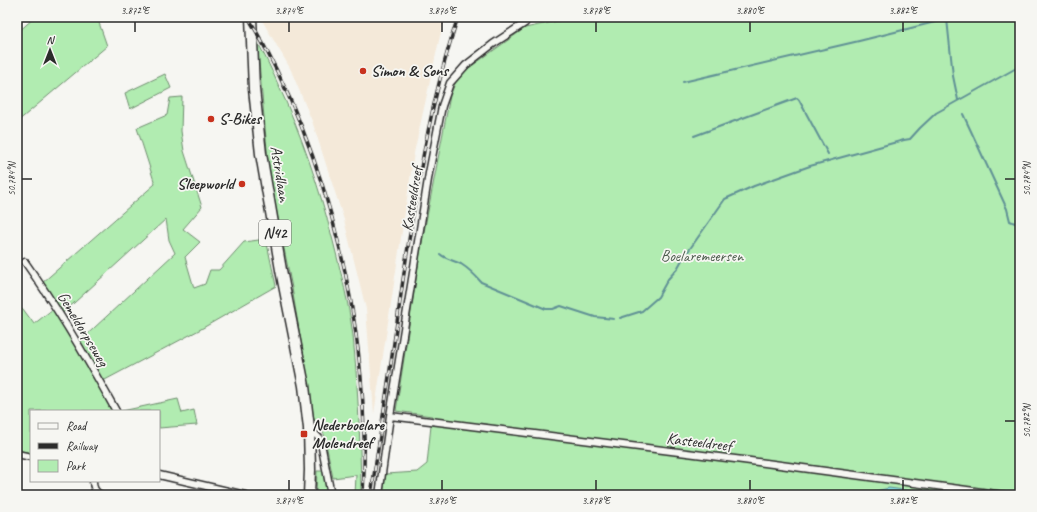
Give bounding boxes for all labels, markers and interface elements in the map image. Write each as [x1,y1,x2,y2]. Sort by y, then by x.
text: 3.872°E [121,4,151,17]
text: 3.874°E [275,4,305,17]
text: 3.876°E [428,4,458,17]
text: 3.878°E [582,4,612,17]
text: 3.880°E [736,4,766,17]
text: 3.882°E [889,4,919,17]
north arrow [30,30,70,70]
text: N [47,33,56,47]
place label: Simon & Sons [371,61,450,81]
marker: Simon & Sons [358,66,368,76]
place label: S-Bikes [219,109,263,129]
marker: S-Bikes [206,114,216,124]
street label: Astridlaan [266,145,294,204]
text: 50.784°N [5,160,18,196]
text: 50.784°N [1020,160,1033,196]
street label: Kasteeldreef [397,161,428,233]
place label: Sleepworld [177,174,237,194]
marker: Sleepworld [237,179,247,189]
road number: N42 [259,220,291,246]
park label: Boelaremeersen [661,246,744,266]
street label: Gemeldorpseweg [53,288,114,371]
text: 50.782°N [1020,402,1033,438]
legend [30,410,160,482]
place label: Nederboelare Molendreef [312,415,386,453]
text: Road [66,418,88,434]
street label: Kasteeldreef [665,428,737,456]
marker: Nederboelare Molendreef [299,429,309,439]
text: Railway [66,438,98,454]
text: Park [66,458,87,474]
text: 3.874°E [275,494,305,507]
text: 3.876°E [428,494,458,507]
text: 3.878°E [582,494,612,507]
text: 3.880°E [736,494,766,507]
text: 3.882°E [889,494,919,507]

